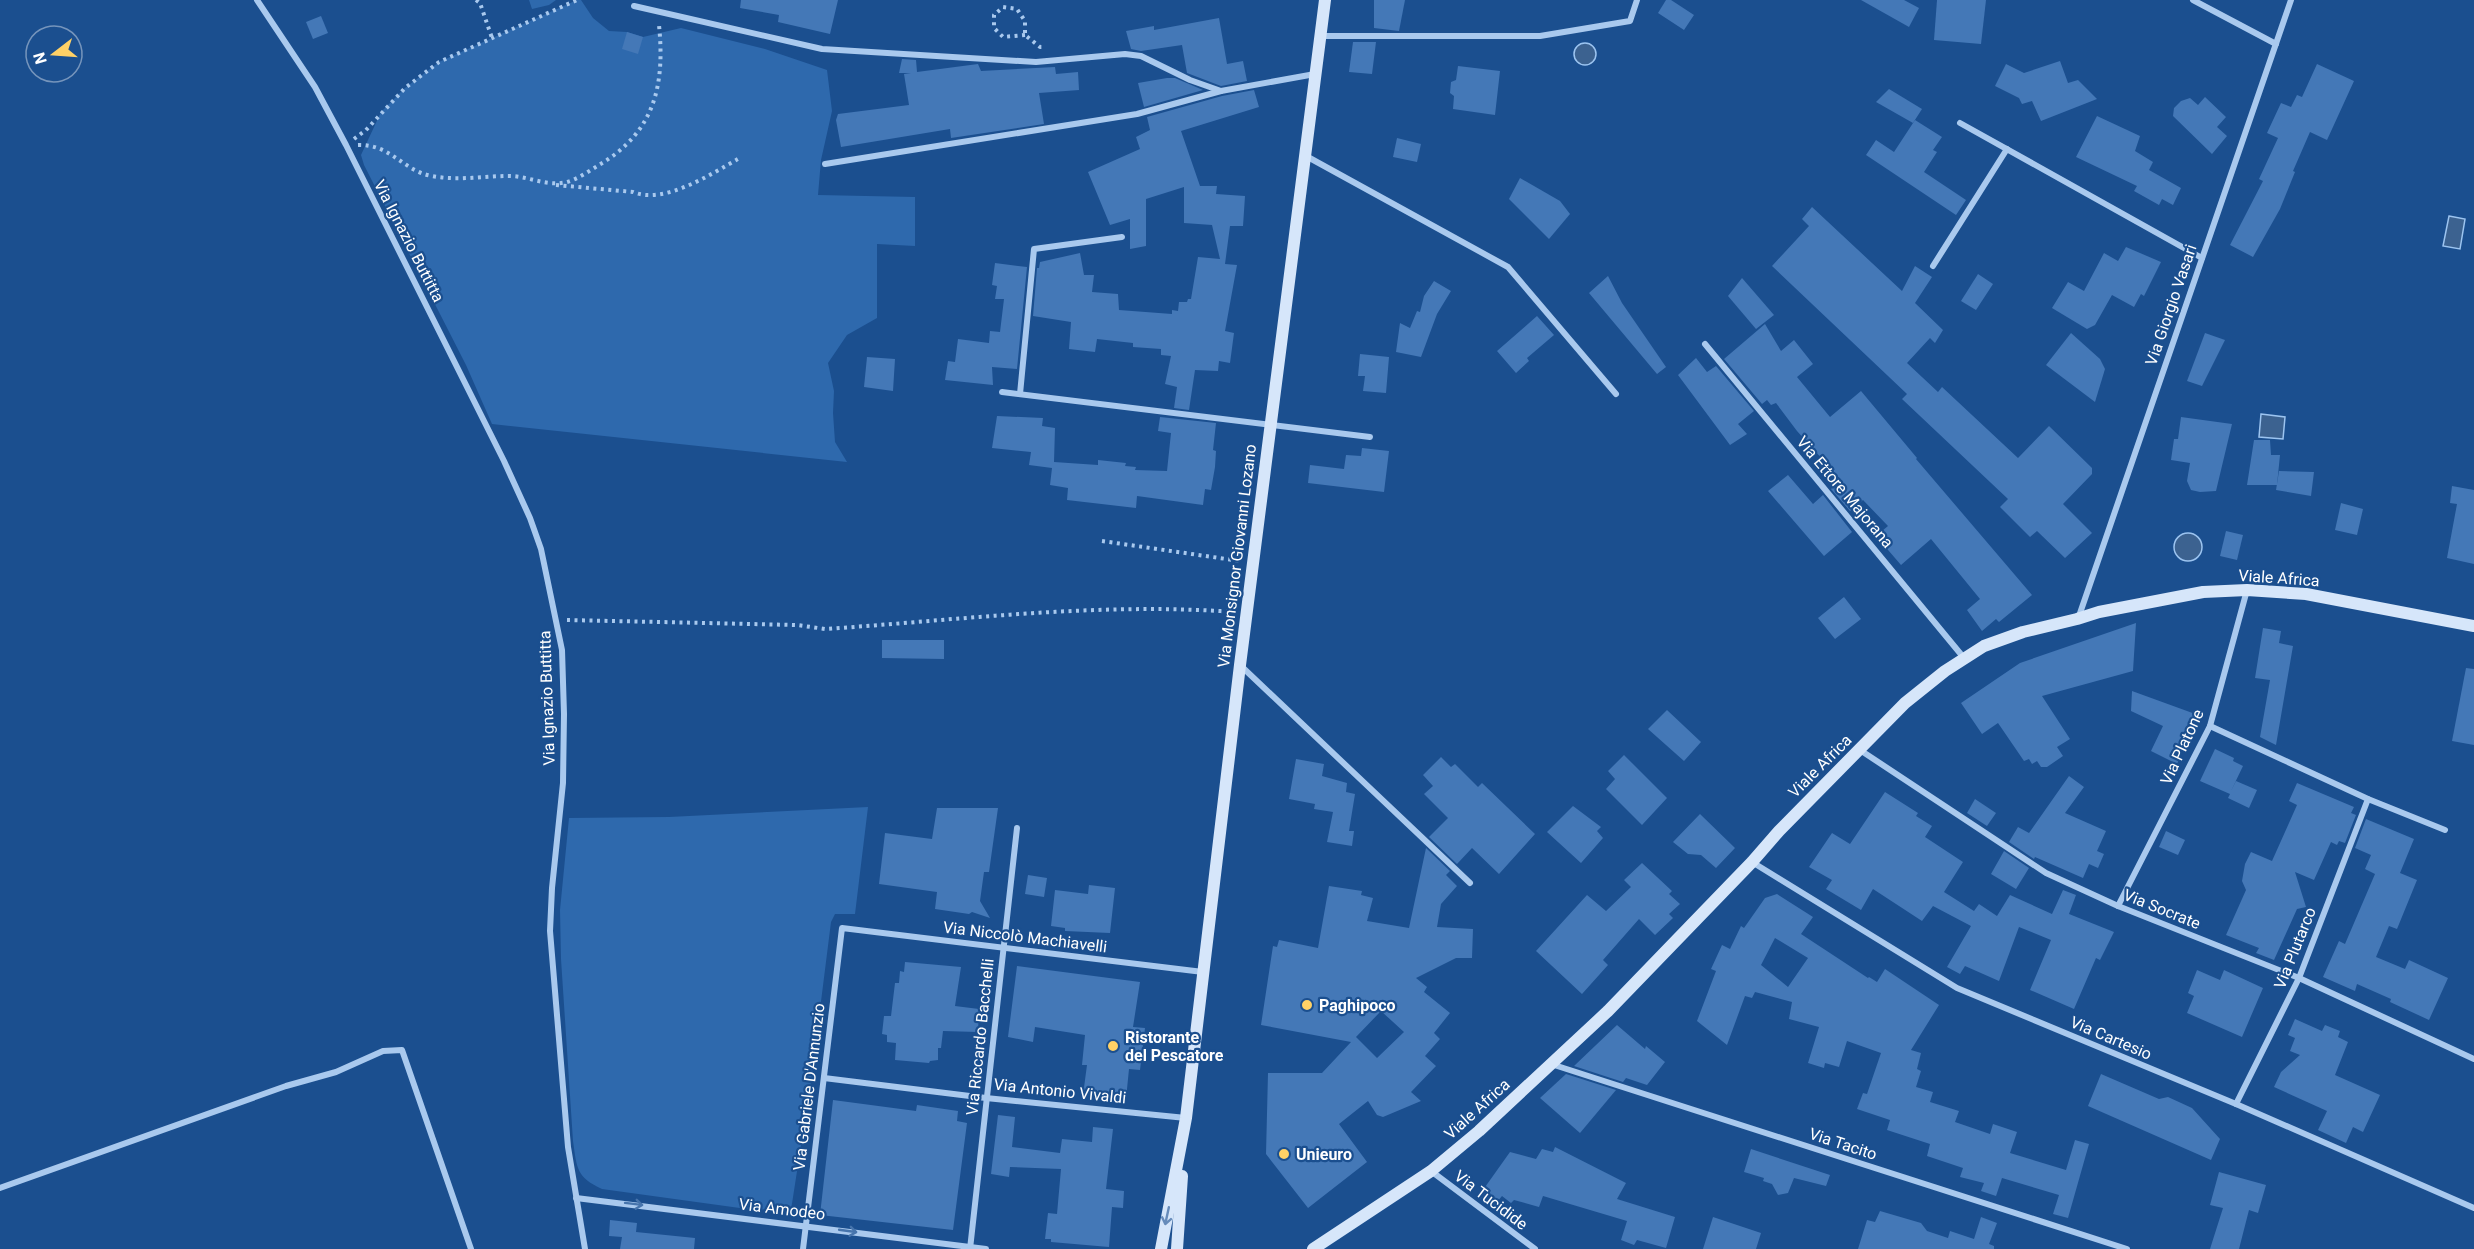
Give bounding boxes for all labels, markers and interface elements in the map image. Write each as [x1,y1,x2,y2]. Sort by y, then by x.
north arrow [24,24,84,84]
text: N [29,50,51,66]
street label: Via Ignazio Buttitta [370,177,448,305]
street label: Via Giorgio Vasari [2141,242,2201,368]
street label: Via Ettore Majorana [1793,432,1897,552]
street label: Via Monsignor Giovanni Lozano [1214,443,1260,669]
street label: Viale Africa [2238,566,2320,590]
street label: Via Ignazio Buttitta [535,630,559,766]
street label: Via Platone [2156,706,2208,788]
street label: Viale Africa [1784,730,1856,802]
street label: Via Socrate [2121,885,2203,933]
street label: Via Plutarco [2270,904,2320,992]
street label: Via Niccolò Machiavelli [942,918,1108,956]
street label: Via Riccardo Bacchelli [962,958,998,1116]
place label: Paghipoco [1319,996,1396,1015]
marker: Paghipoco [1300,998,1314,1012]
street label: Via Gabriele D'Annunzio [789,1002,829,1172]
street label: Via Cartesio [2067,1012,2155,1064]
place label: Ristorante del Pescatore [1125,1028,1224,1065]
marker: Ristorante del Pescatore [1106,1039,1120,1053]
street label: Via Antonio Vivaldi [993,1075,1127,1107]
street label: Viale Africa [1440,1075,1514,1143]
street label: Via Tacito [1807,1124,1879,1164]
place label: Unieuro [1296,1145,1352,1164]
marker: Unieuro [1277,1147,1291,1161]
street label: Via Tucidide [1451,1166,1531,1234]
street label: Via Amodeo [738,1194,826,1224]
one-way arrow [623,1199,643,1210]
one-way arrow [1161,1207,1173,1226]
one-way arrow [838,1225,858,1236]

